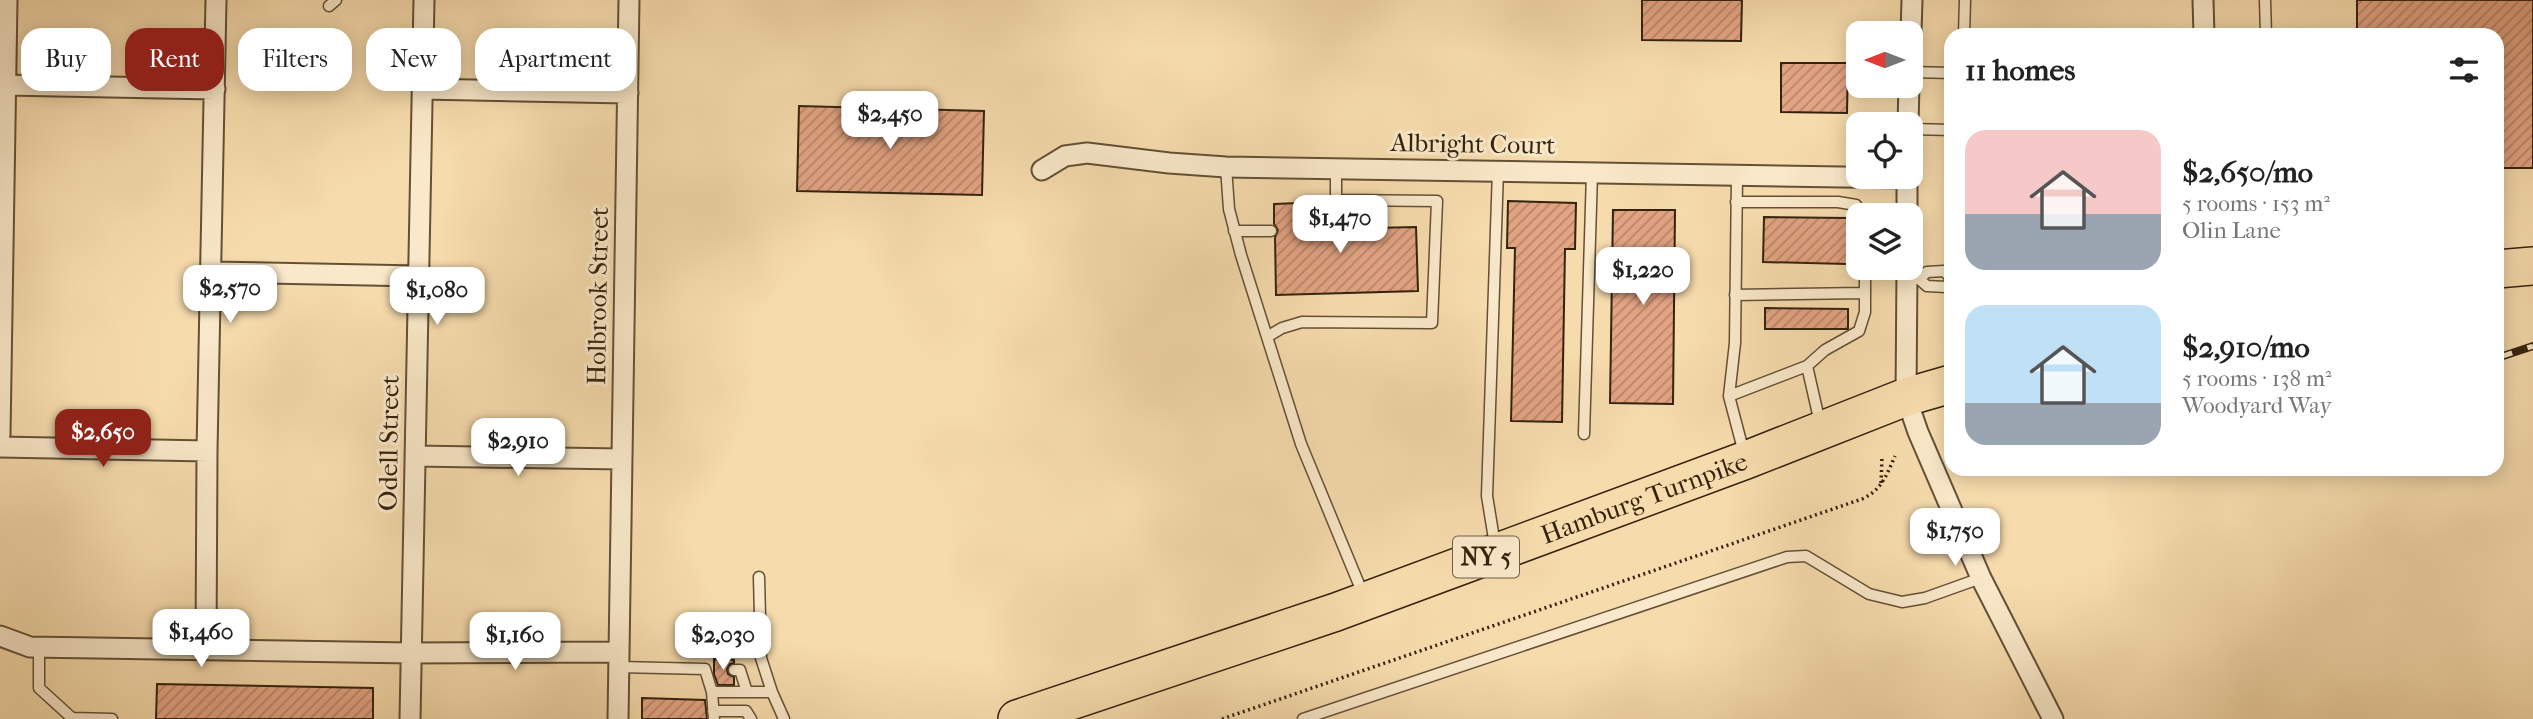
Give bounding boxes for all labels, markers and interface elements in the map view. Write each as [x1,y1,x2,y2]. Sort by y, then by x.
north arrow [1846,21,1923,98]
map controls [1846,21,1923,280]
chip: Buy [21,28,111,91]
chip: Rent [125,28,224,91]
chip: Filters [238,28,352,91]
chip: New [366,28,461,91]
chip: Apartment [475,28,636,91]
icon: filters [2445,51,2483,89]
text: 11 homes [1965,53,2075,88]
pin: $2,450 [833,92,947,151]
text: $2,450 [857,100,923,127]
button: locate [1846,112,1923,189]
street label: Albright Court [1389,127,1556,161]
text: $2,650/mo [2182,155,2313,190]
icon: home [2021,158,2105,242]
text: 5 rooms · 153 m² [2182,190,2330,217]
pin: $1,470 [1283,196,1397,255]
button: layers [1846,203,1923,280]
text: $1,470 [1309,204,1371,231]
street label: Holbrook Street [581,206,615,385]
text: Olin Lane [2182,217,2281,244]
pin: $1,220 [1586,247,1700,307]
text: $1,220 [1612,256,1674,283]
pin: $2,570 [173,266,287,325]
pin: $1,080 [380,268,494,327]
text: $2,570 [199,274,261,301]
text: $1,080 [406,276,468,303]
text: $2,910/mo [2182,330,2310,365]
icon: home [2021,333,2105,417]
text: 5 rooms · 138 m² [2182,365,2332,392]
street label: Odell Street [372,374,406,511]
text: Woodyard Way [2182,392,2332,419]
pin: $2,650 [46,410,160,469]
text: $2,650 [71,418,135,445]
pin: $2,910 [461,419,575,478]
text: $2,910 [487,427,549,454]
street label: Hamburg Turnpike [1536,445,1752,550]
pin: $1,750 [1898,508,2012,568]
text: $1,750 [1926,517,1984,544]
road number: NY 5 [1453,536,1519,578]
pin: $1,460 [144,610,258,669]
pin: $1,160 [458,612,572,672]
pin: $2,030 [666,612,780,672]
text: $1,460 [169,618,233,645]
text: $1,160 [486,621,544,648]
text: $2,030 [691,621,755,648]

